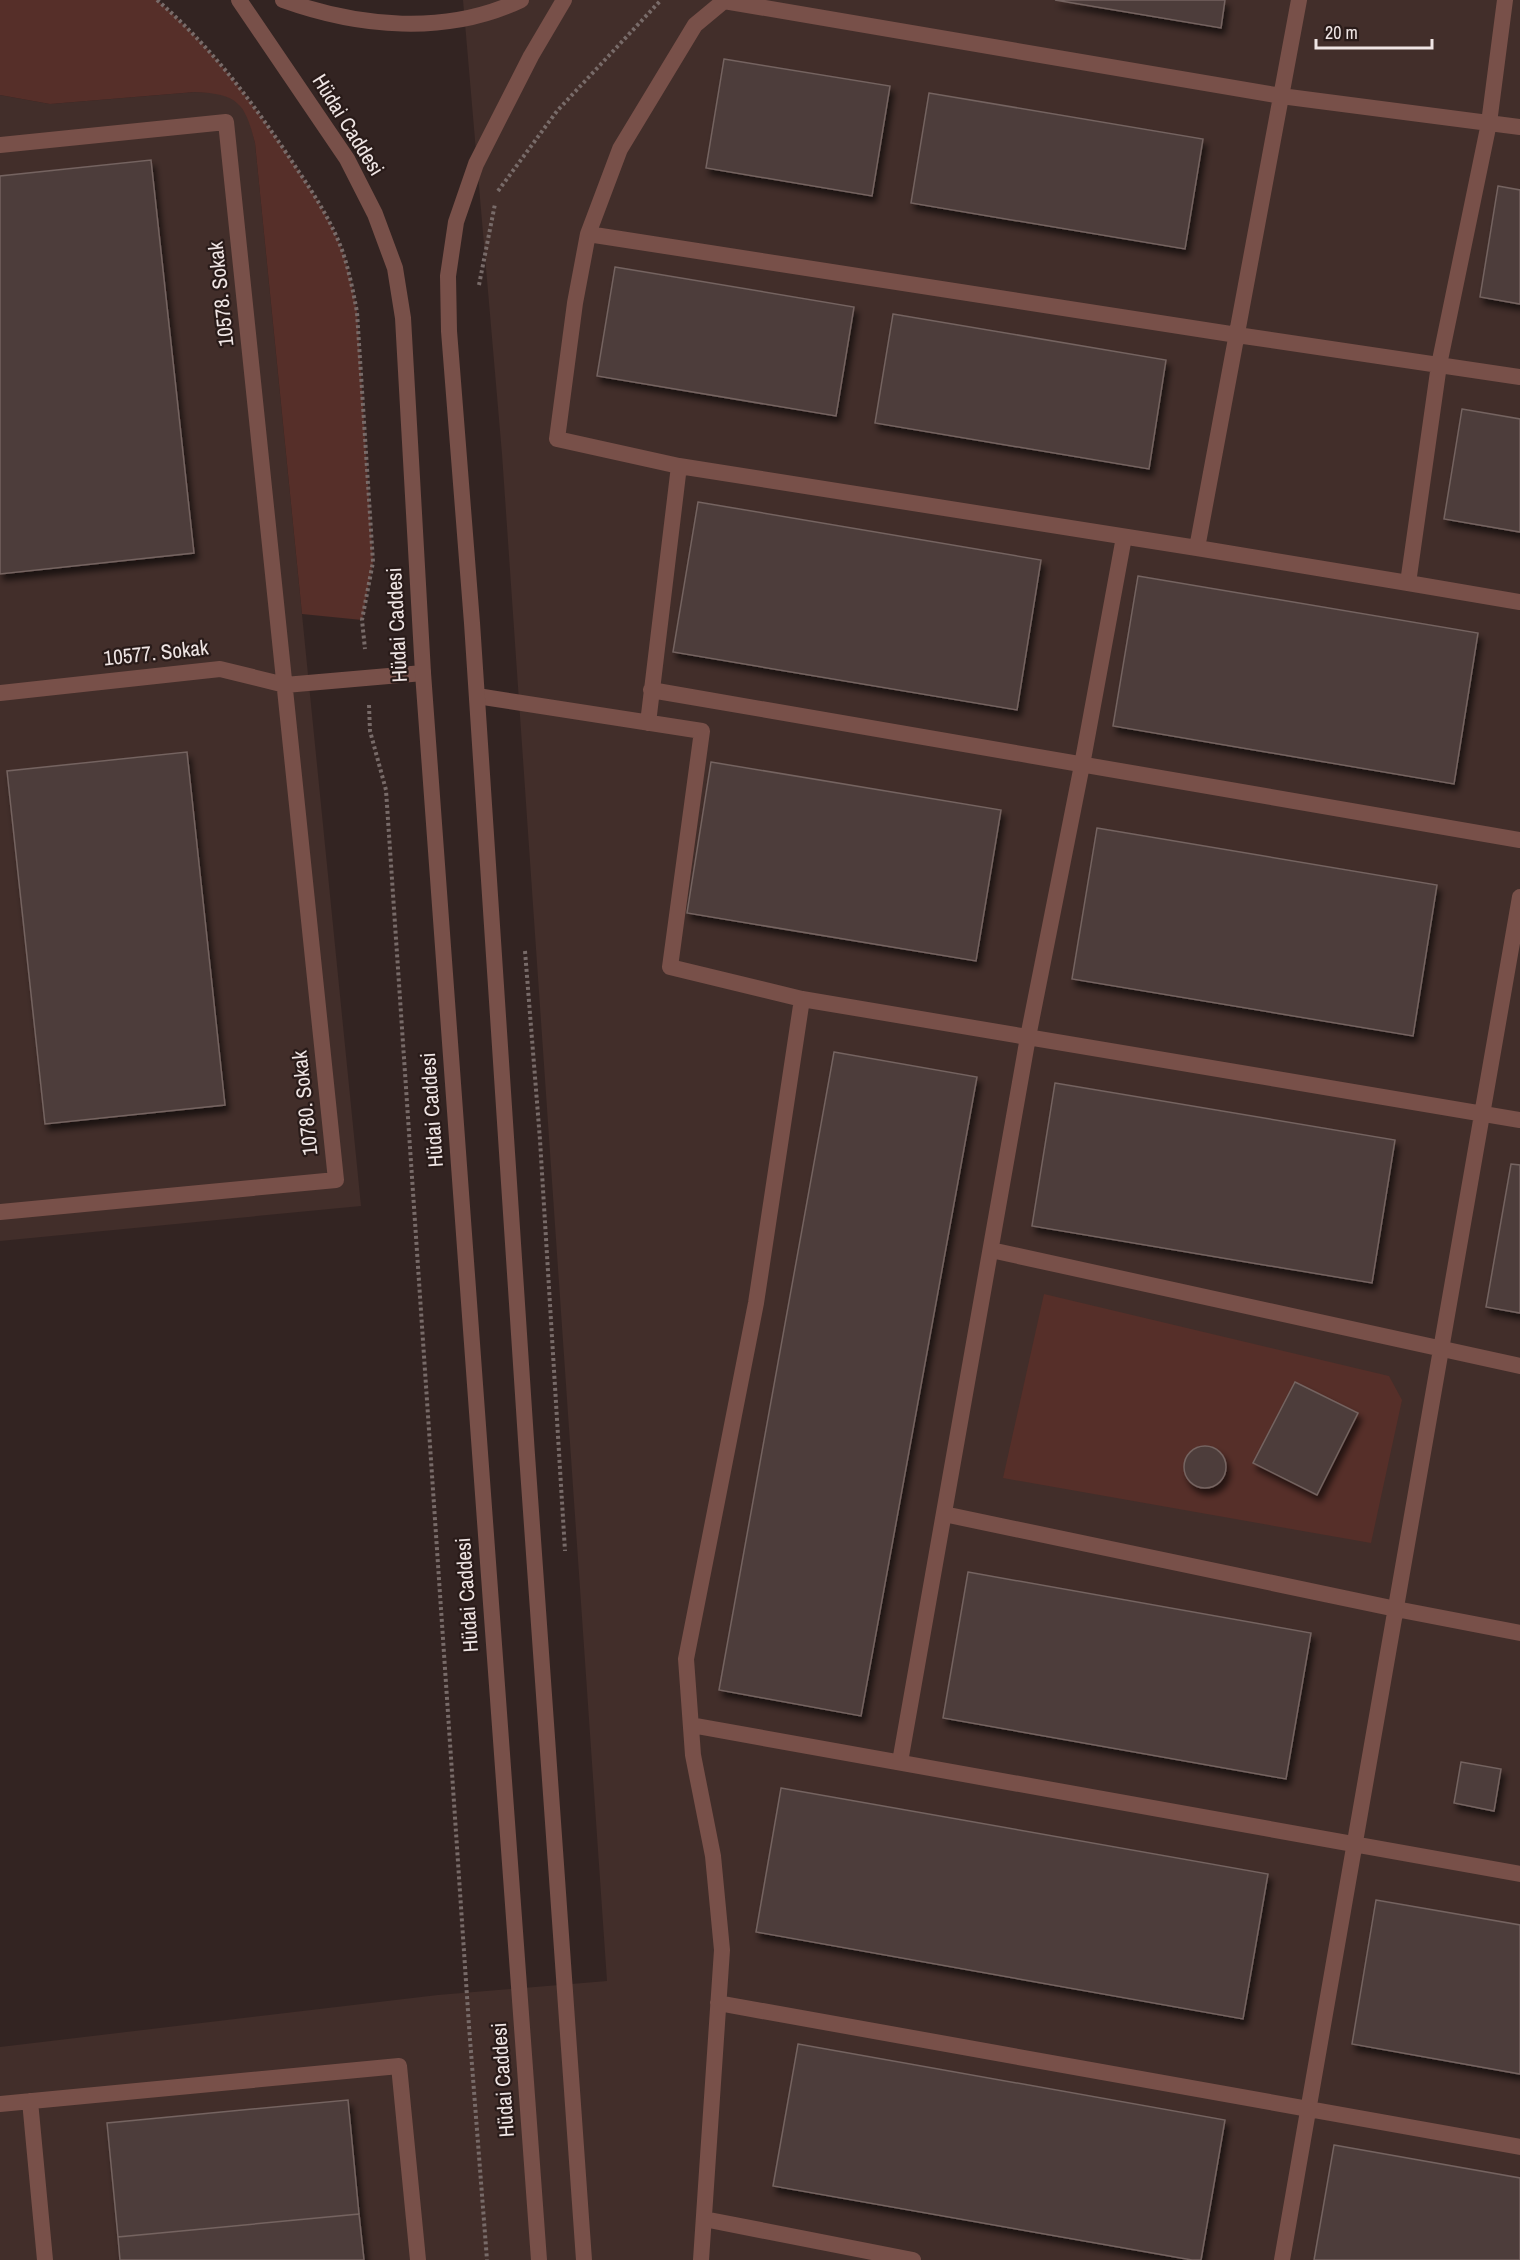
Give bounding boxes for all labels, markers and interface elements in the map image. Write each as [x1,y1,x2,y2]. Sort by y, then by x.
scale bar [1316,12,1432,50]
text: 20 m [1325,20,1358,45]
street label: Hüdai Caddesi [306,68,391,181]
street label: 10578. Sokak [201,240,240,348]
street label: Hüdai Caddesi [379,567,414,683]
street label: 10577. Sokak [102,633,210,672]
street label: 10780. Sokak [285,1049,324,1157]
street label: Hüdai Caddesi [413,1052,450,1168]
street label: Hüdai Caddesi [448,1537,485,1653]
street label: Hüdai Caddesi [484,2022,521,2138]

